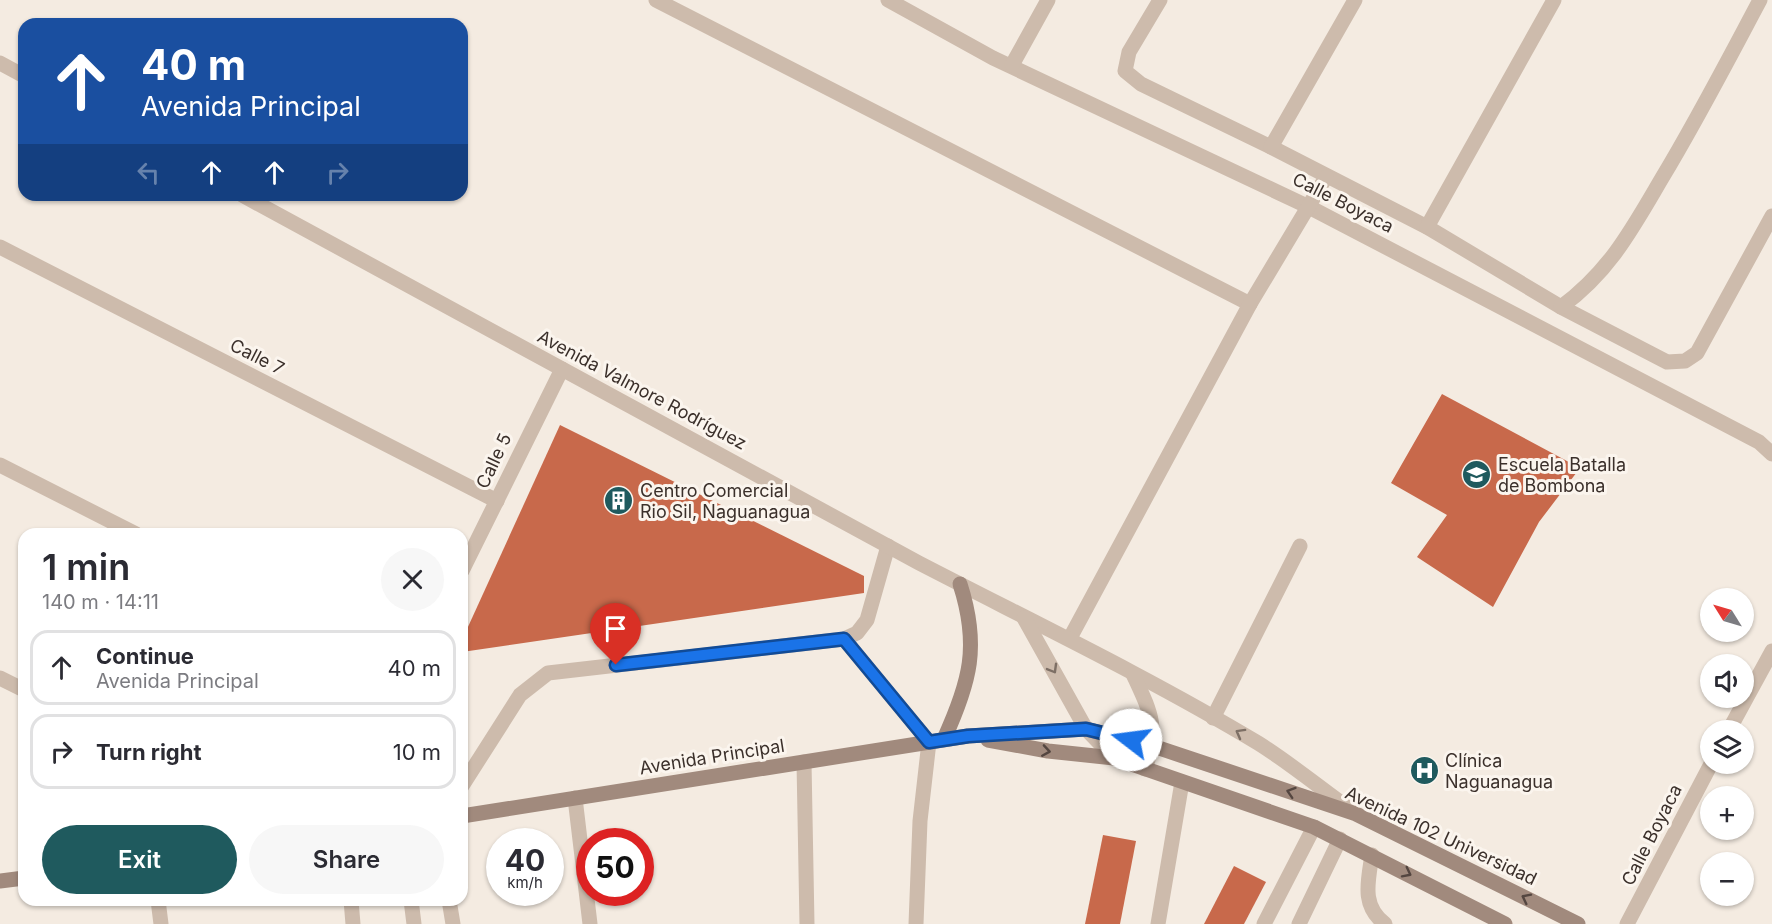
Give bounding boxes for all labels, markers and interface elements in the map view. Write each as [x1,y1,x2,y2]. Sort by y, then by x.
text: 40 m [141,39,246,90]
icon: ahead [42,42,120,120]
text: Avenida Principal [141,90,361,123]
icon: left [132,156,165,189]
icon: ahead [195,156,228,189]
icon: ahead [258,156,291,189]
icon: right [321,156,354,189]
street label: Calle Boyaca [1289,168,1397,237]
street label: Avenida Valmore Rodríguez [534,325,750,454]
street label: Calle 7 [227,334,288,379]
street label: Calle 5 [472,430,515,492]
place label: Escuela Batalla de Bombona [1498,454,1626,496]
school or university icon: Escuela Batalla de Bombona [1461,459,1493,491]
place label: Centro Comercial Rio Sil, Naguanagua [640,480,810,522]
building icon: Centro Comercial Rio Sil, Naguanagua [603,485,635,517]
text: 1 min [42,545,130,589]
button: close [381,548,444,611]
north arrow [1700,588,1754,642]
map controls [1700,588,1754,906]
text: 140 m · 14:11 [42,590,159,614]
pin [590,603,641,665]
icon: arrive [599,612,632,645]
text: Continue [96,643,194,669]
icon: ahead [45,651,78,684]
button: sound [1700,654,1754,708]
text: 40 m [387,655,441,681]
one-way arrow [1045,663,1057,673]
text: Avenida Principal [96,669,259,693]
position arrow [1099,708,1163,772]
button: layers [1700,720,1754,774]
one-way arrow [1236,729,1246,740]
icon: right [45,735,78,768]
street label: Avenida Principal [638,735,786,778]
text: Turn right [96,739,202,765]
text: 10 m [393,739,441,765]
one-way arrow [1041,744,1050,756]
place label: Clínica Naguanagua [1445,750,1553,792]
hospital icon: Clínica Naguanagua [1408,755,1440,787]
street label: Calle Boyaca [1617,781,1686,889]
street label: Avenida 102 Universidad [1342,782,1540,889]
button: + [1700,786,1754,840]
one-way arrow [1286,787,1297,800]
button: Exit [42,825,237,894]
button: Share [249,825,444,894]
speed limit sign: 50 [576,828,654,906]
text: 40 [505,842,545,878]
button: − [1700,852,1754,906]
one-way arrow [1401,866,1412,878]
text: km/h [507,873,543,892]
one-way arrow [1521,894,1532,905]

